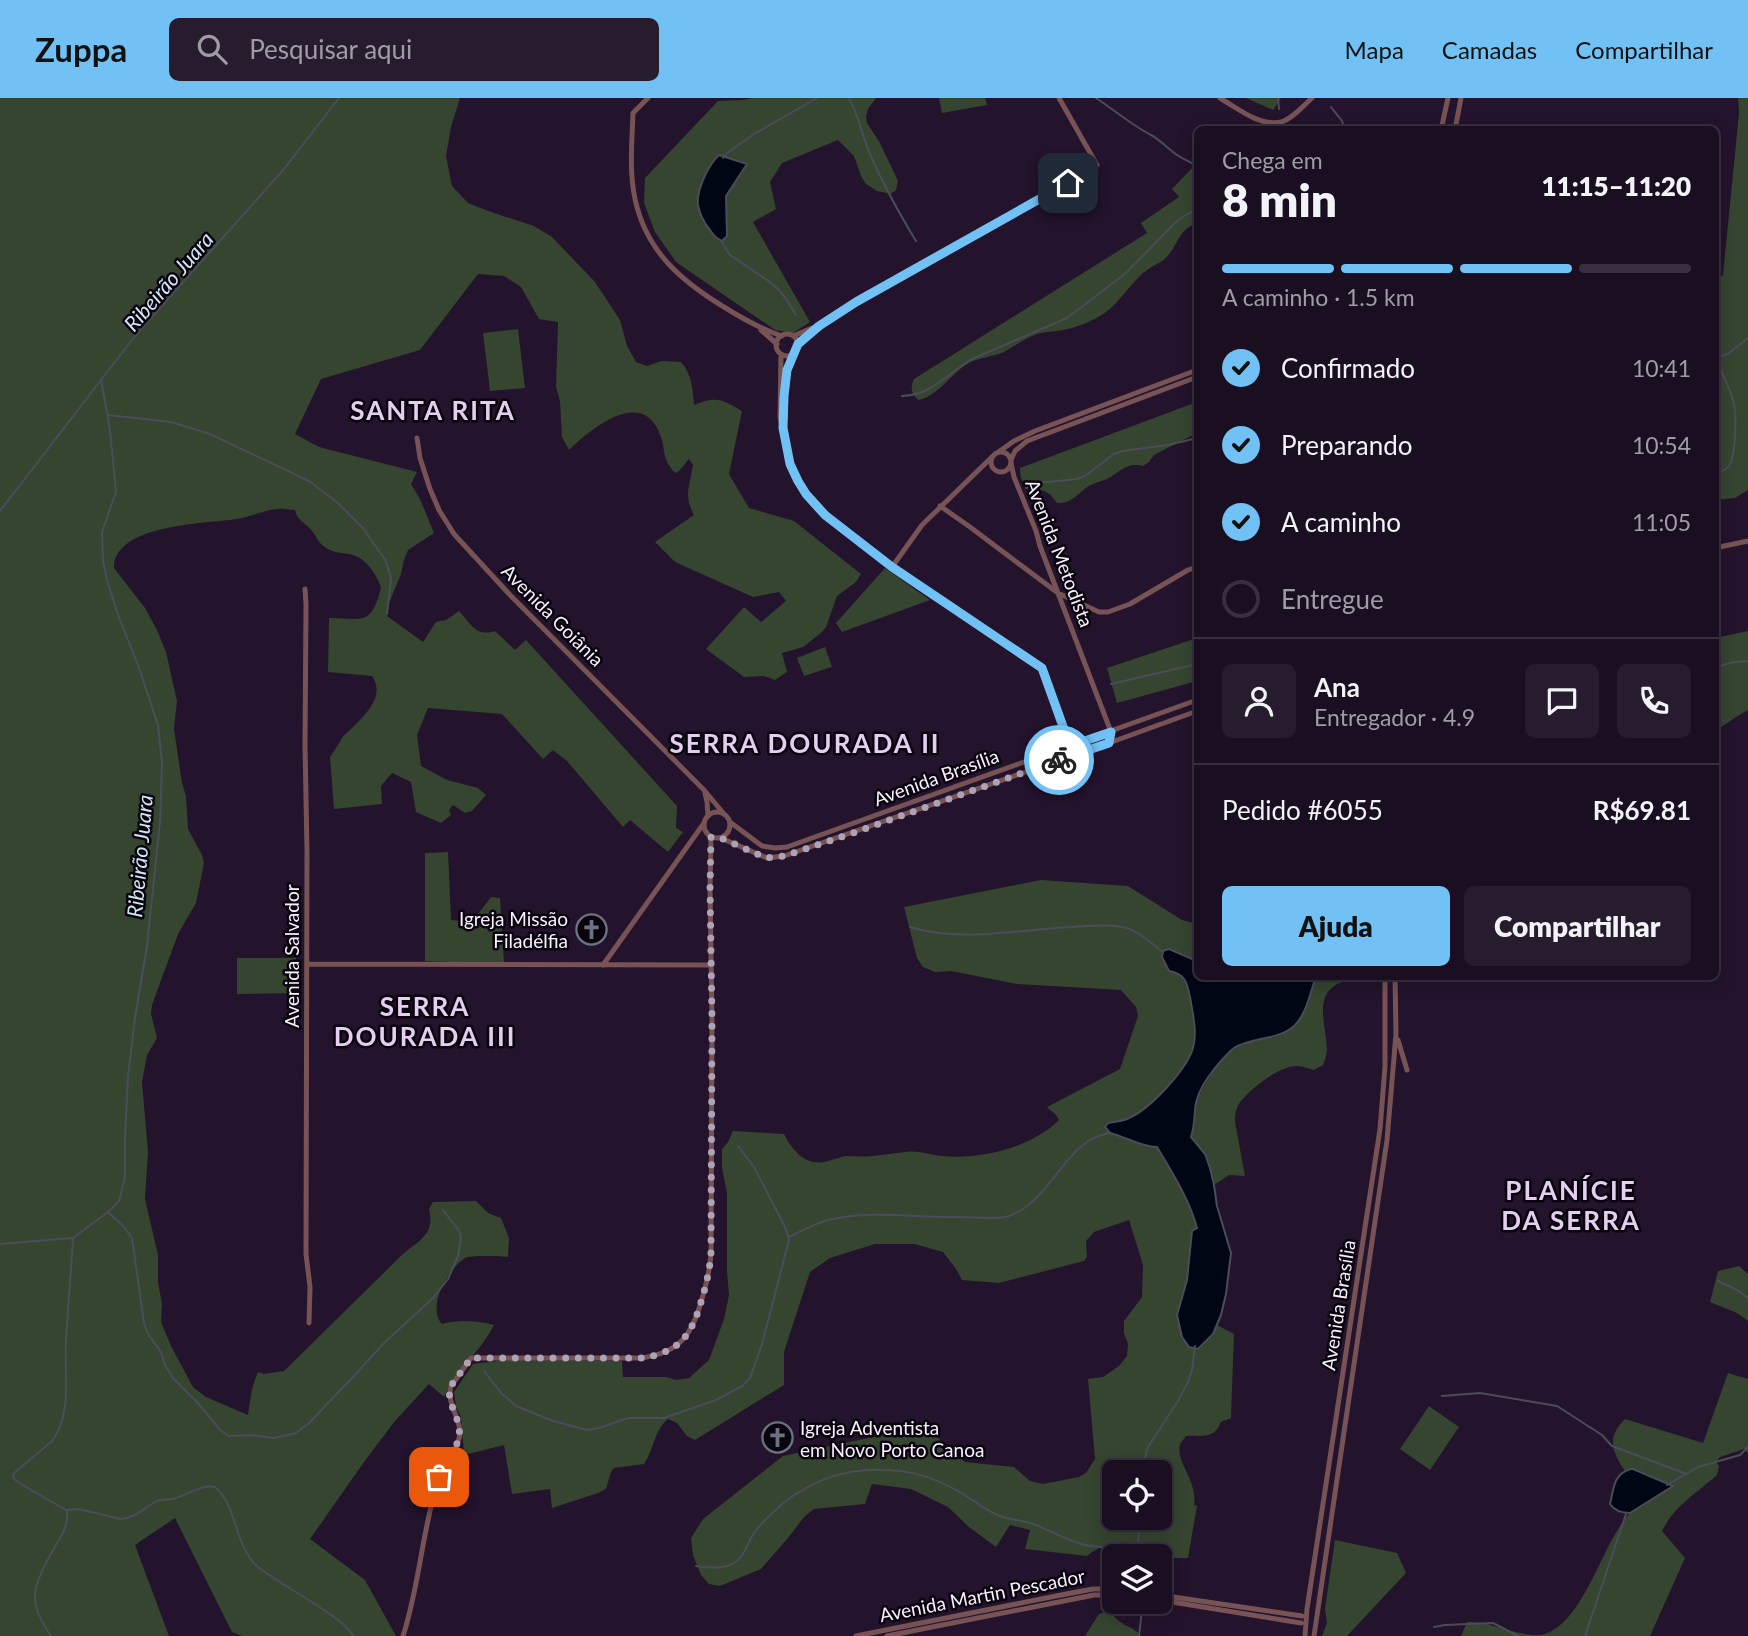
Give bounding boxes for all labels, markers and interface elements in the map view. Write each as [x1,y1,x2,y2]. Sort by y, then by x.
search box [169,18,659,81]
text: Zuppa [35,29,127,69]
icon: search [193,30,231,68]
text: Pesquisar aqui [249,33,412,65]
text: Mapa [1345,35,1404,64]
text: Camadas [1442,35,1537,64]
text: Compartilhar [1575,35,1713,64]
text: Chega em [1222,146,1323,174]
pin [1038,153,1098,213]
icon: home [1049,164,1087,202]
text: 11:15–11:20 [1541,170,1691,202]
text: 8 min [1222,172,1337,227]
water label: Ribeirão Juara [118,226,218,336]
text: A caminho · 1.5 km [1222,283,1415,311]
icon: check [1222,349,1260,387]
text: Confirmado [1281,352,1415,384]
text: 10:41 [1632,354,1691,382]
district label: SANTA RITA [350,394,516,426]
icon: check [1222,426,1260,464]
text: Preparando [1281,429,1413,461]
text: 10:54 [1632,431,1691,459]
street label: Avenida Metodista [1021,476,1099,630]
icon: check [1222,503,1260,541]
text: A caminho [1281,506,1401,538]
text: 11:05 [1632,508,1691,536]
street label: Avenida Goiânia [497,559,609,671]
text: Entregue [1281,583,1384,615]
button: person [1222,664,1296,738]
button: chat [1525,664,1599,738]
button: phone [1617,664,1691,738]
text: Ana [1314,671,1360,703]
text: Entregador · 4.9 [1314,703,1475,731]
courier [1024,725,1094,795]
district label: SERRA DOURADA II [669,727,941,759]
icon: bike [1040,741,1078,779]
street label: Avenida Brasília [870,744,1002,810]
water label: Ribeirão Juara [121,794,157,918]
text: Pedido #6055 [1222,794,1383,826]
text: R$69.81 [1593,794,1691,826]
street label: Avenida Salvador [280,884,303,1028]
button: Ajuda [1222,886,1450,966]
button: Compartilhar [1464,886,1691,966]
place label: Igreja Missão Filadélfia [459,907,568,952]
church icon: Igreja Missão Filadélfia [574,912,608,946]
district label: SERRA DOURADA III [334,990,516,1052]
district label: PLANÍCIE DA SERRA [1501,1174,1641,1236]
street label: Avenida Brasília [1316,1238,1360,1372]
place label: Igreja Adventista em Novo Porto Canoa [800,1416,984,1461]
church icon: Igreja Adventista em Novo Porto Canoa [760,1421,794,1455]
pin [409,1447,469,1507]
icon: bag [420,1458,458,1496]
map controls [1102,1460,1172,1614]
button: locate [1102,1460,1172,1530]
button: layers [1102,1544,1172,1614]
street label: Avenida Martin Pescador [877,1564,1087,1626]

